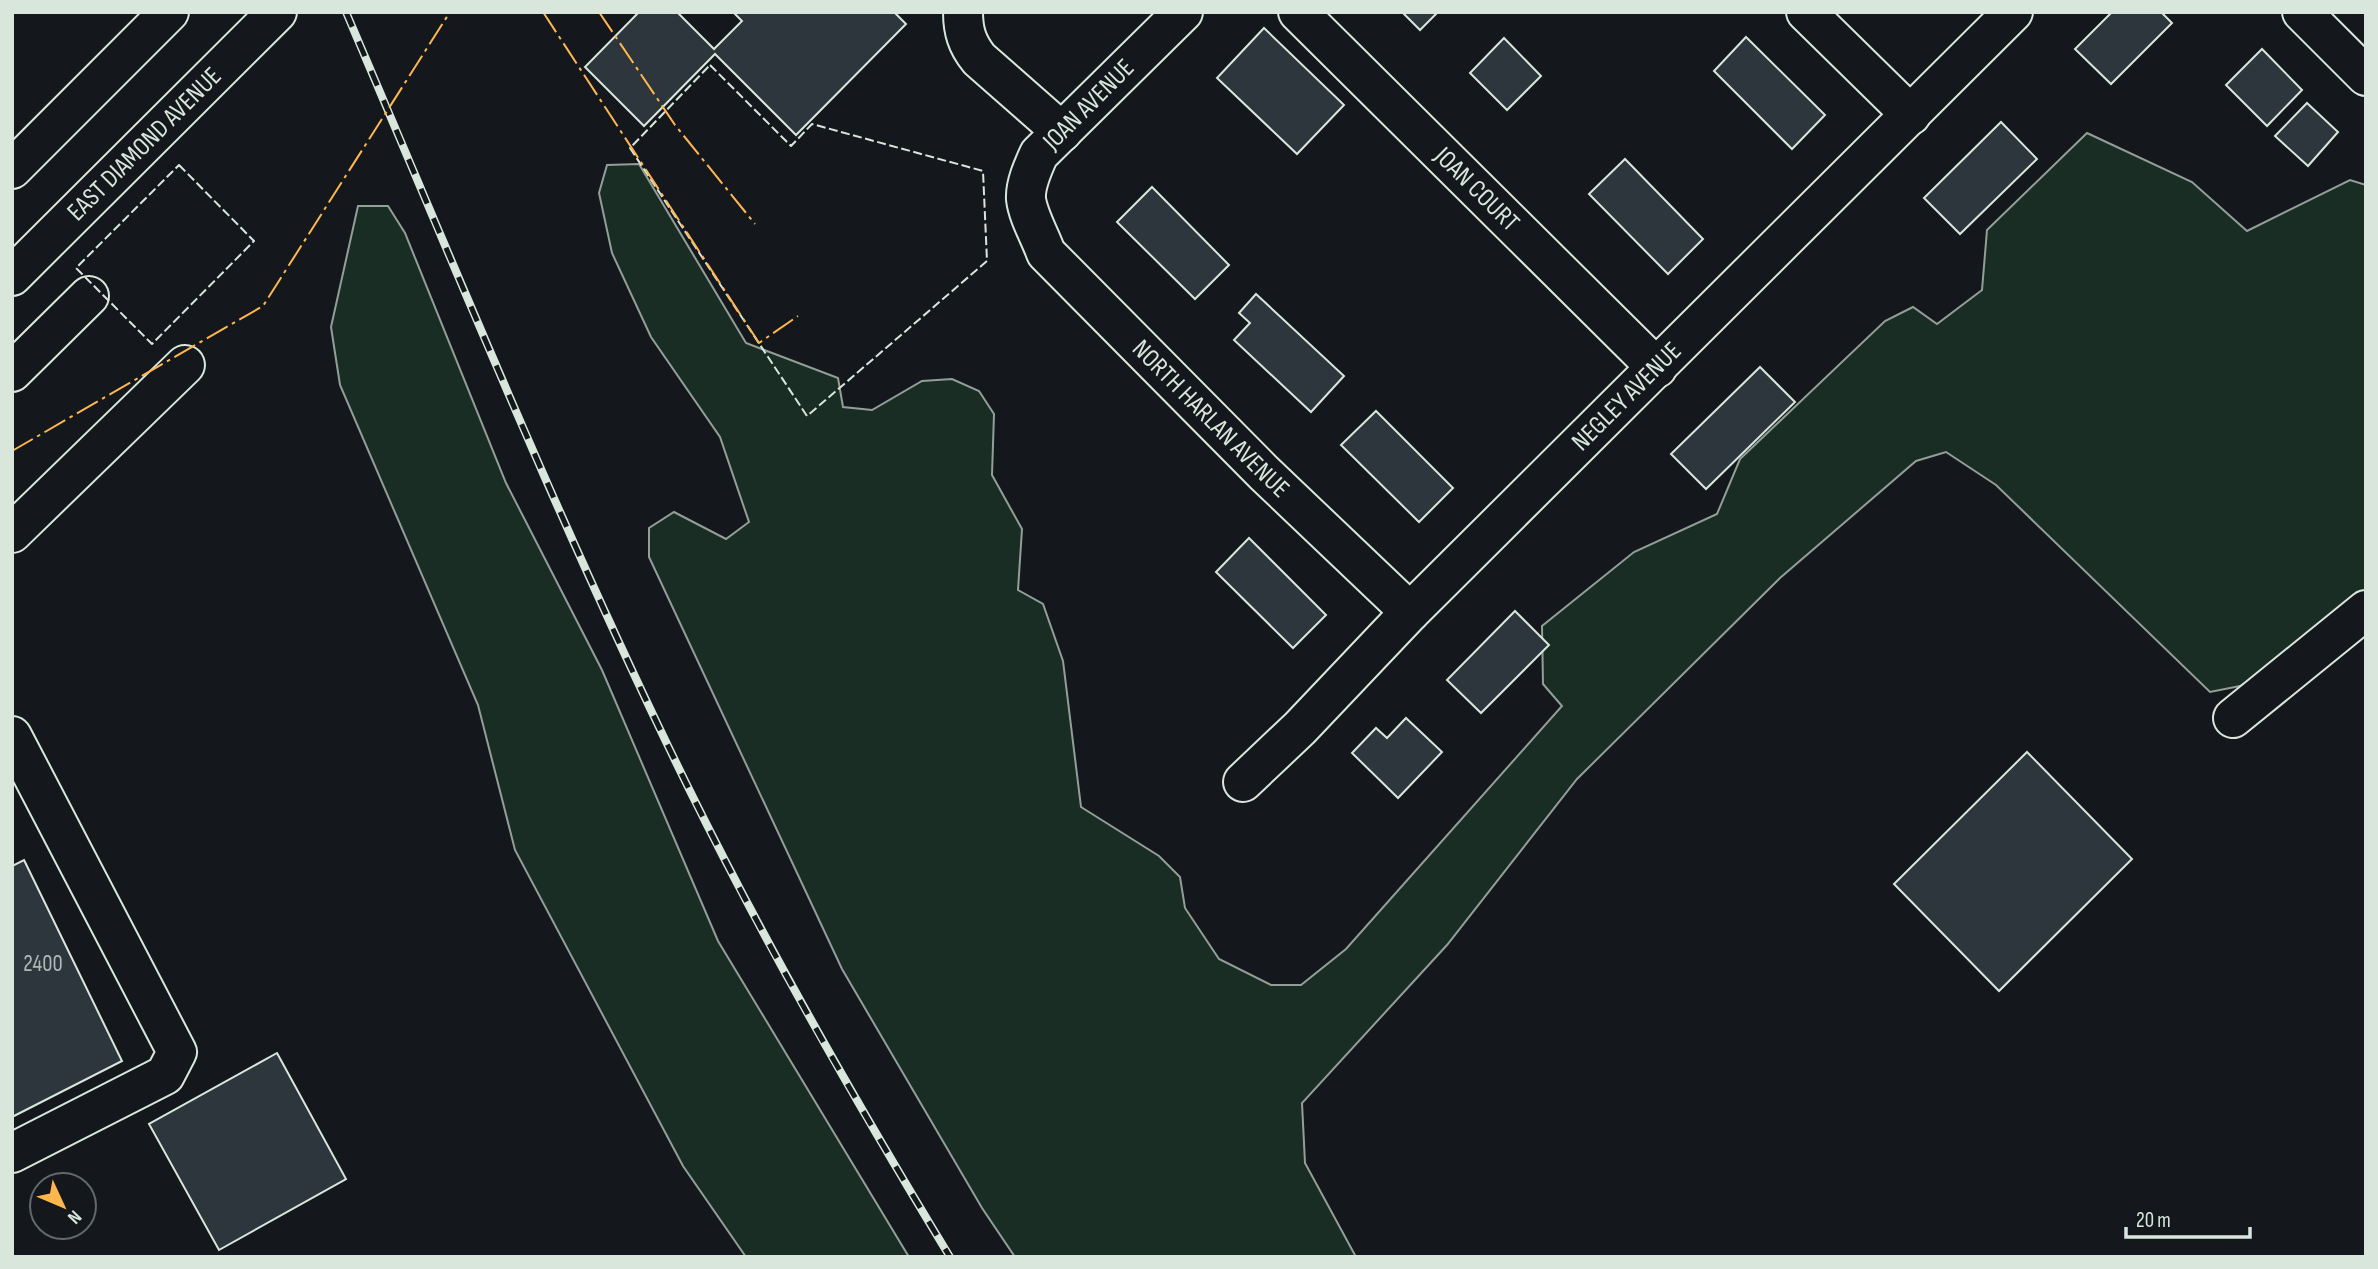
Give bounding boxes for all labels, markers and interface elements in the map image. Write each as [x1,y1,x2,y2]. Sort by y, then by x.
street label: JOAN AVENUE [1036,53,1141,158]
street label: EAST DIAMOND AVENUE [61,61,228,227]
street label: JOAN COURT [1427,140,1526,238]
street label: NORTH HARLAN AVENUE [1126,333,1296,504]
street label: NEGLEY AVENUE [1566,335,1688,457]
house number: 2400 [23,950,63,978]
north arrow [28,1171,98,1241]
scale bar [2126,1196,2250,1240]
text: N [62,1205,86,1228]
text: 20 m [2136,1208,2171,1233]

